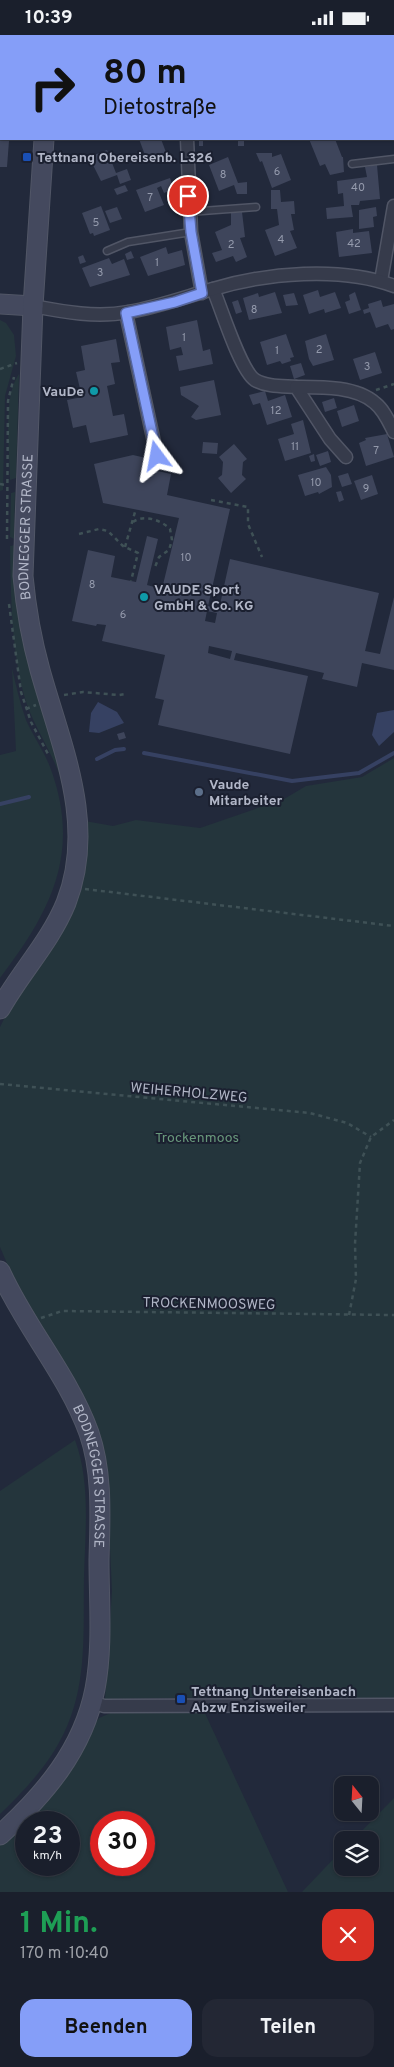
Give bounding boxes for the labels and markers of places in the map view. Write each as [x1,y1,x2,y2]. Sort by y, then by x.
place label: Tettnang Obereisenb. L326 [37,150,213,167]
marker: Tettnang Obereisenb. L326 [21,151,33,163]
pin [167,175,209,217]
place label: VauDe [42,384,84,401]
marker: VauDe [88,385,100,397]
place label: VAUDE Sport GmbH & Co. KG [154,582,253,615]
marker: VAUDE Sport GmbH & Co. KG [138,591,150,603]
place label: Vaude Mitarbeiter [209,777,283,810]
marker: Vaude Mitarbeiter [193,786,205,798]
place label: Tettnang Untereisenbach Abzw Enzisweiler [191,1684,356,1717]
marker: Tettnang Untereisenbach Abzw Enzisweiler [175,1693,187,1705]

